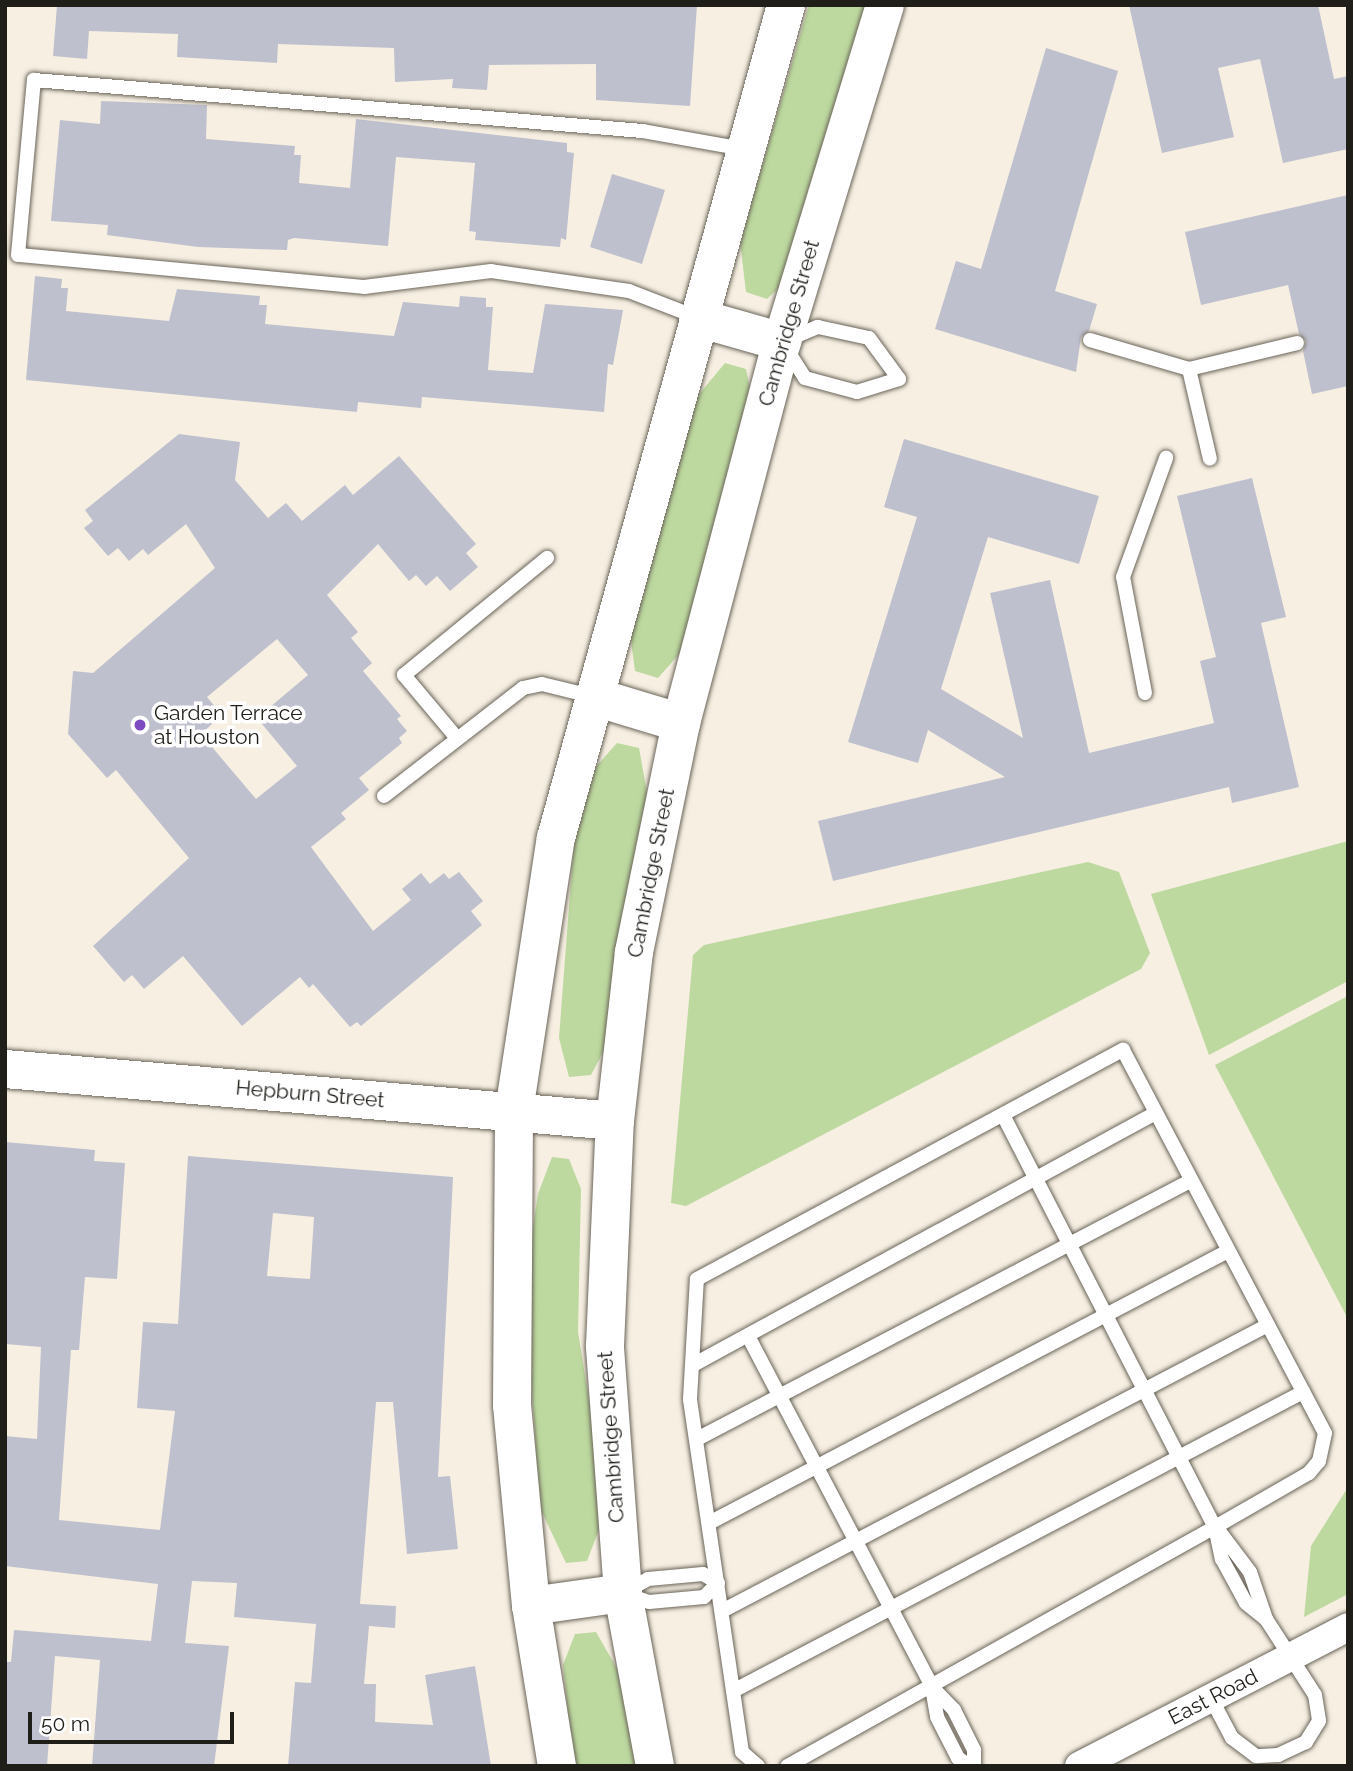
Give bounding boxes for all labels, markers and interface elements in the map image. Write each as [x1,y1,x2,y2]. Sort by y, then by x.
street label: Cambridge Street [753,237,825,409]
place label: Garden Terrace at Houston [154,700,303,750]
marker: Garden Terrace at Houston [132,717,148,733]
street label: Cambridge Street [622,786,680,960]
street label: Hepburn Street [235,1075,385,1113]
street label: Cambridge Street [592,1350,630,1524]
street label: East Road [1164,1664,1262,1730]
scale bar [32,1698,238,1742]
text: 50 m [41,1711,90,1736]

